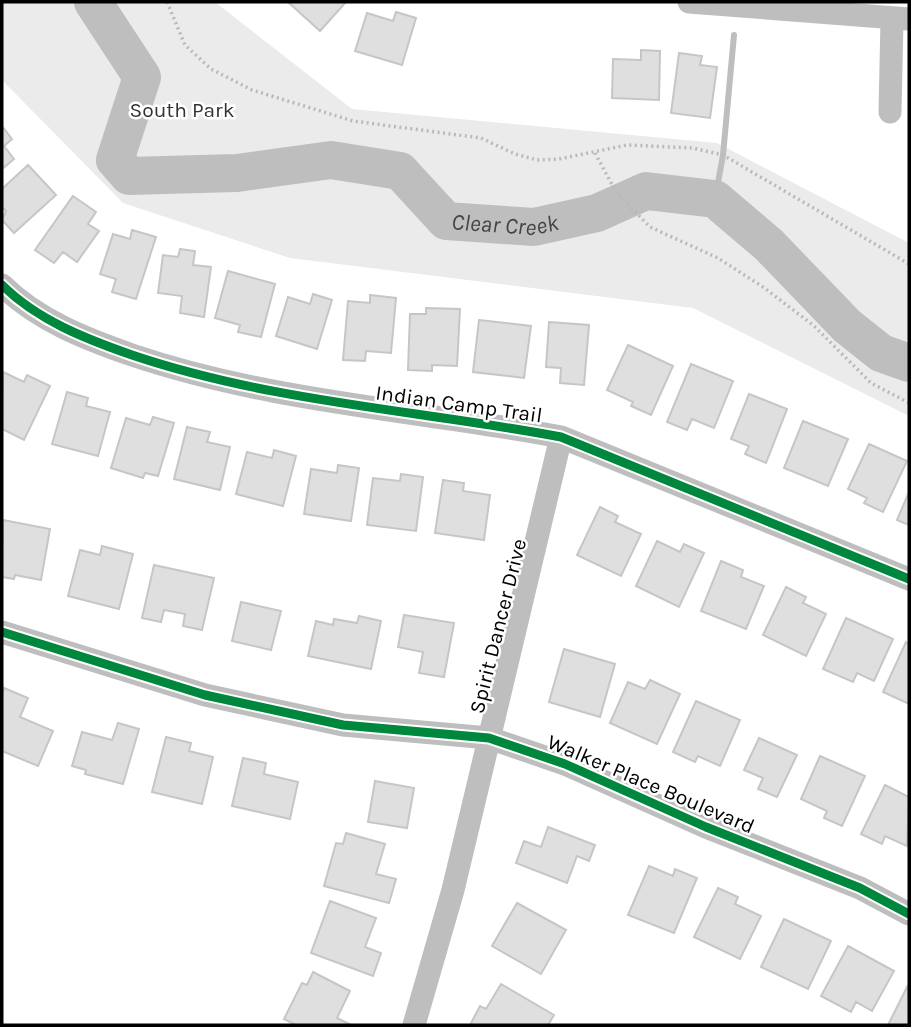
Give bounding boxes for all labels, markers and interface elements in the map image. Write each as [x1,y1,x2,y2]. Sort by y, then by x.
park label: South Park [129,98,235,122]
water label: Clear Creek [451,208,561,241]
street label: Indian Camp Trail [374,380,544,428]
street label: Spirit Dancer Drive [465,536,531,716]
street label: Walker Place Boulevard [544,729,758,839]

